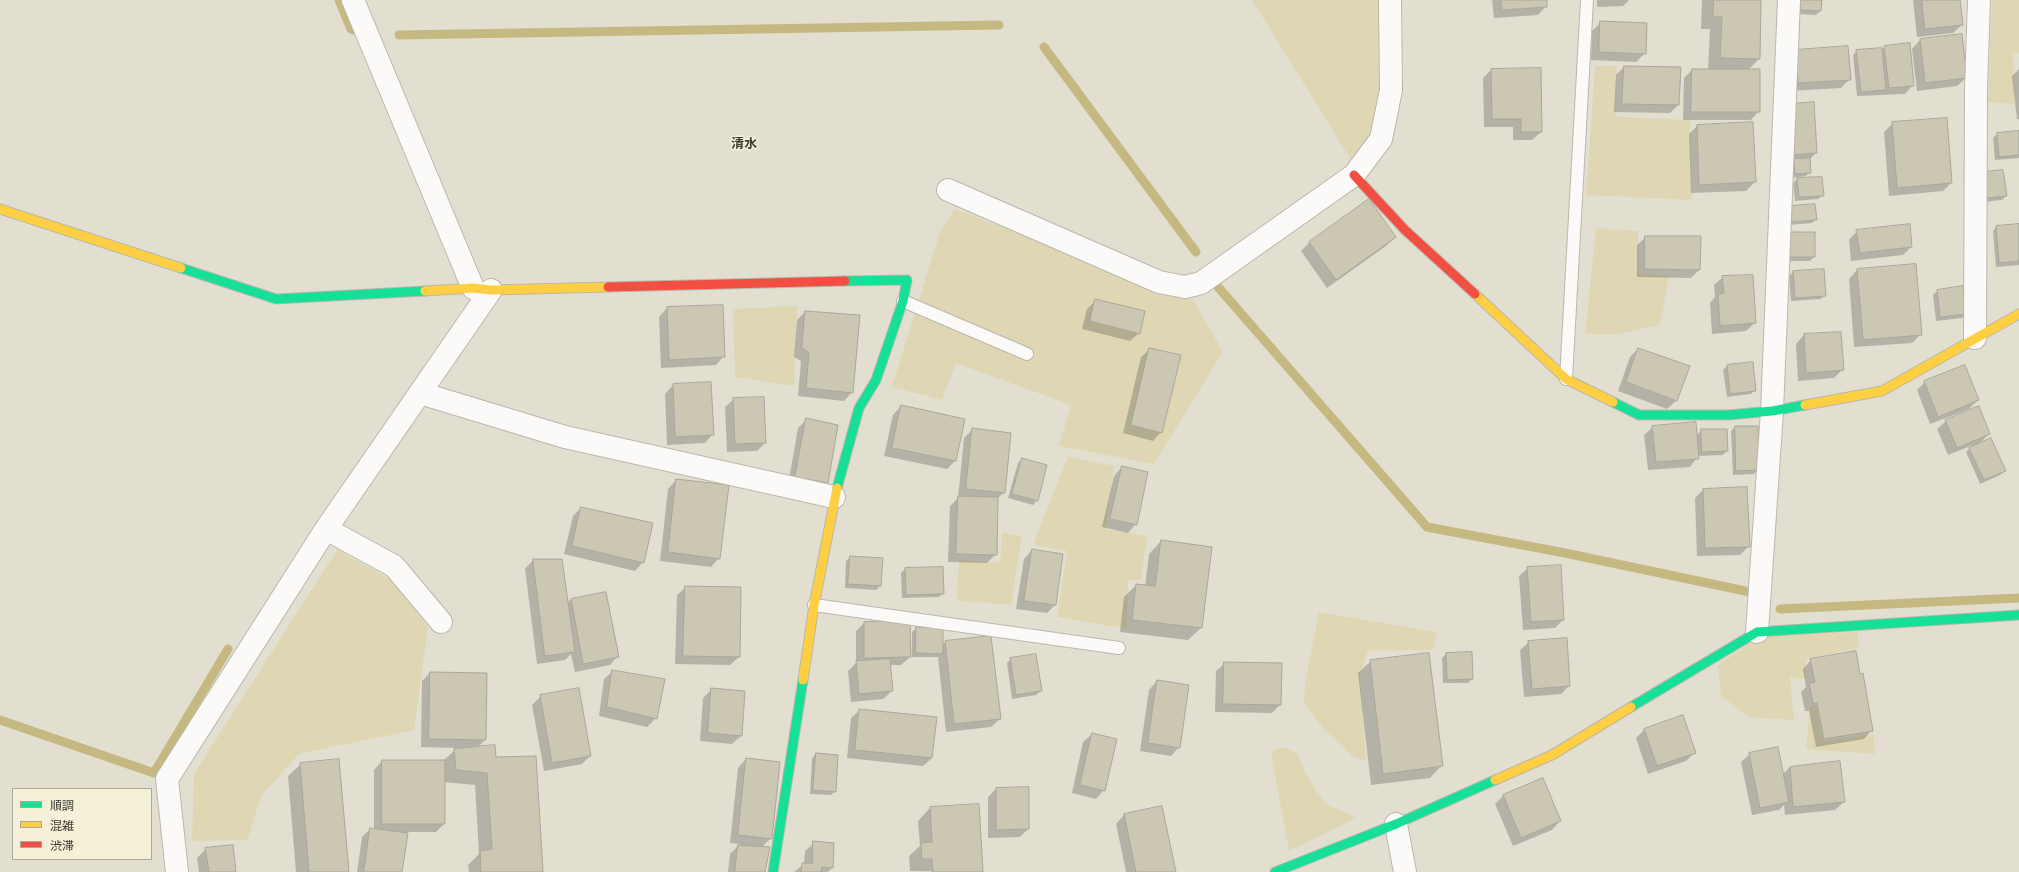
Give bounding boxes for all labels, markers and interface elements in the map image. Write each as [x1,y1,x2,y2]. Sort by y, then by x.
district label: 清水 [731,137,757,153]
legend [12,788,152,860]
text: 順調 [50,799,74,813]
text: 混雑 [50,819,74,833]
text: 渋滞 [50,839,74,853]

